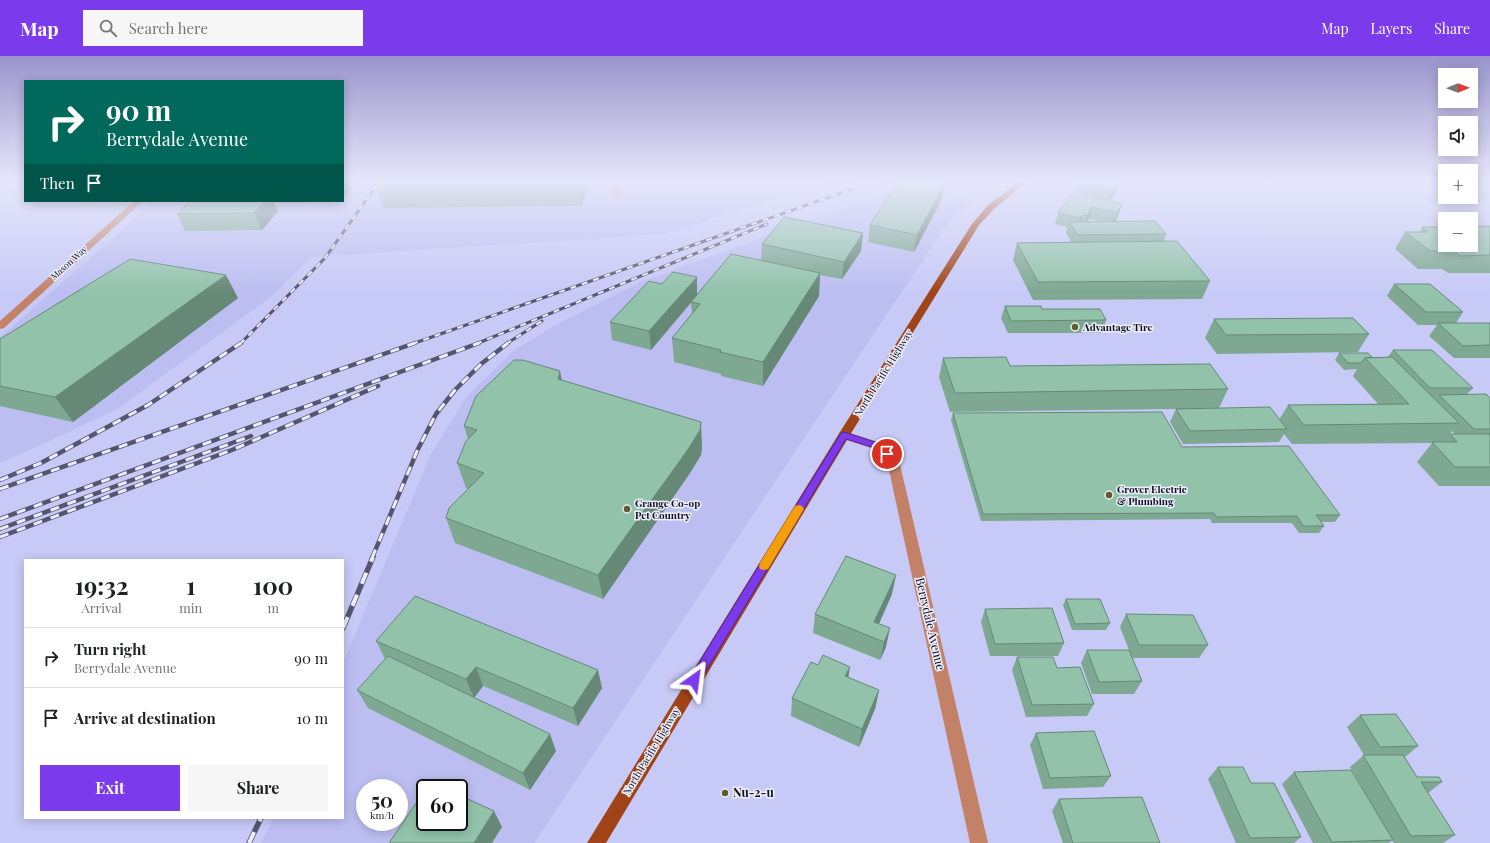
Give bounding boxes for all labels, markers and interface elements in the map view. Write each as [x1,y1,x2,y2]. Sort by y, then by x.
search box [83,10,363,46]
text: Map [20,15,59,41]
icon: search [97,17,119,39]
text: Search here [129,18,208,38]
text: Map [1321,19,1349,38]
text: Layers [1371,19,1412,38]
text: Share [1434,19,1470,38]
north arrow [1438,68,1478,108]
map controls [1438,68,1478,252]
text: 90 m [106,91,171,128]
icon: right [40,96,92,148]
button: sound [1438,116,1478,156]
text: Berrydale Avenue [106,127,248,151]
button: + [1438,164,1478,204]
icon: arrive [83,172,105,194]
text: Then [40,173,75,193]
button: − [1438,212,1478,252]
street label: Mason Way [48,242,89,282]
place label: Advantage Tire [1082,320,1153,334]
marker: Advantage Tire [1070,322,1080,332]
street label: North Pacific Highway [851,327,915,419]
pin [870,437,904,471]
icon: arrive [876,443,898,465]
place label: Grover Electric & Plumbing [1117,482,1187,508]
marker: Grover Electric & Plumbing [1104,490,1114,500]
place label: Grange Co-op Pet Country [635,496,700,522]
marker: Grange Co-op Pet Country [622,504,632,514]
text: 19:32 [75,569,128,601]
text: 1 [186,569,195,601]
text: 100 [253,569,293,601]
street label: Berrydale Avenue [913,576,949,672]
text: Arrival [82,599,122,616]
text: min [179,599,202,616]
text: m [267,599,279,616]
text: Turn right [74,639,147,659]
icon: right [40,647,62,669]
text: 90 m [294,648,328,668]
text: Berrydale Avenue [74,659,177,676]
position arrow [673,659,715,701]
street label: North Pacific Highway [619,705,683,797]
icon: arrive [40,707,62,729]
text: Arrive at destination [74,708,216,728]
text: 10 m [296,708,328,728]
button: Exit [40,765,180,811]
button: Share [188,765,328,811]
speed limit sign: 60 [416,779,468,831]
place label: Nu-2-u [733,784,774,800]
text: 50 [371,786,393,813]
marker: Nu-2-u [720,788,730,798]
text: km/h [370,808,394,822]

